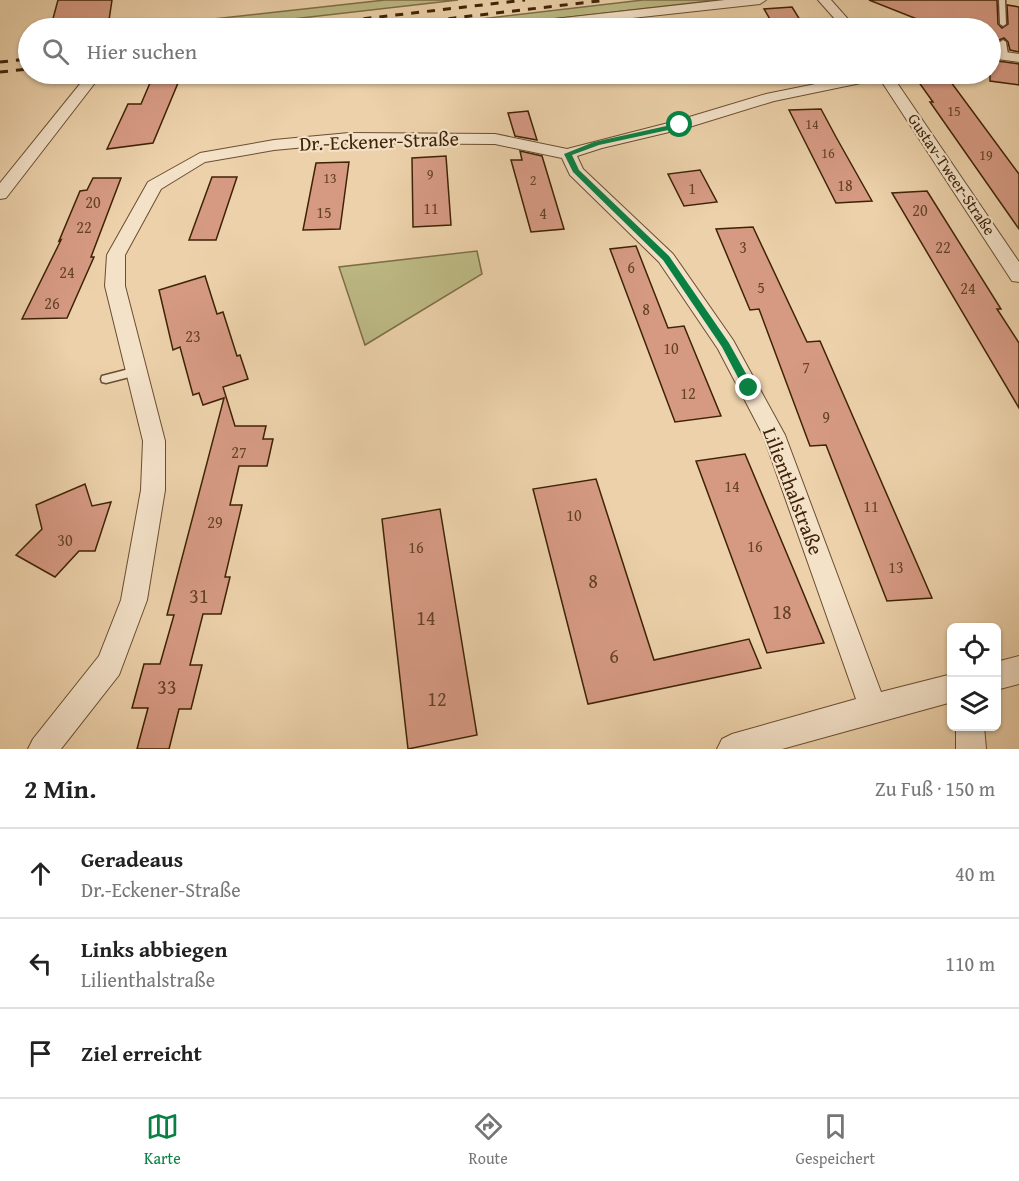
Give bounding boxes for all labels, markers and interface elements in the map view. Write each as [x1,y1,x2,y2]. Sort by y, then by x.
search box [18,18,1001,84]
icon: search [39,35,72,68]
text: Hier suchen [87,35,197,67]
house number: 15 [947,101,961,121]
street label: Gustav-Tweer-Straße [902,108,1002,240]
route start [666,111,692,137]
house number: 14 [805,114,819,134]
street label: Dr.-Eckener-Straße [299,123,459,158]
house number: 16 [821,143,835,163]
house number: 19 [979,145,993,165]
house number: 9 [427,164,434,184]
house number: 13 [323,168,337,188]
house number: 2 [530,170,536,190]
house number: 18 [837,173,853,197]
house number: 1 [688,176,696,200]
house number: 20 [85,190,101,214]
house number: 11 [423,196,439,220]
house number: 20 [912,198,928,222]
house number: 15 [316,200,332,224]
house number: 4 [539,201,547,225]
house number: 22 [76,215,92,239]
house number: 3 [739,235,747,259]
house number: 22 [935,235,951,259]
house number: 6 [627,255,635,279]
house number: 24 [59,260,75,284]
house number: 5 [757,275,765,299]
house number: 24 [960,276,976,300]
house number: 26 [44,291,60,315]
house number: 8 [642,297,650,321]
house number: 23 [185,324,201,348]
house number: 10 [663,336,679,360]
house number: 7 [802,355,810,379]
route end [735,374,761,400]
house number: 12 [680,381,696,405]
house number: 9 [822,405,830,429]
street label: Lilienthalstraße [756,423,831,559]
house number: 27 [231,440,247,464]
house number: 14 [724,474,740,498]
house number: 11 [863,494,879,518]
house number: 10 [566,503,582,527]
house number: 29 [207,510,223,534]
house number: 30 [57,528,73,552]
house number: 16 [747,534,763,558]
house number: 16 [408,535,424,559]
house number: 13 [888,555,904,579]
house number: 8 [588,566,598,595]
house number: 31 [189,581,209,610]
house number: 18 [772,597,792,626]
house number: 14 [416,603,436,632]
map controls [947,623,1001,731]
button: locate [947,623,1001,677]
house number: 6 [609,641,619,670]
house number: 33 [157,672,177,701]
button: layers [947,677,1001,731]
house number: 12 [427,684,447,713]
text: 2 Min. [24,769,96,808]
text: Zu Fuß · 150 m [875,774,995,803]
text: Geradeaus [81,843,183,875]
icon: ahead [24,857,57,890]
text: 40 m [955,859,995,888]
text: Dr.-Eckener-Straße [81,875,241,904]
text: Links abbiegen [81,933,227,965]
icon: left [24,947,57,980]
text: 110 m [945,949,995,978]
text: Lilienthalstraße [81,965,215,994]
icon: arrive [24,1037,57,1070]
text: Ziel erreicht [81,1037,202,1069]
tab: Karte [144,1110,181,1170]
tab: Route [469,1110,508,1170]
tab: Gespeichert [796,1110,875,1170]

